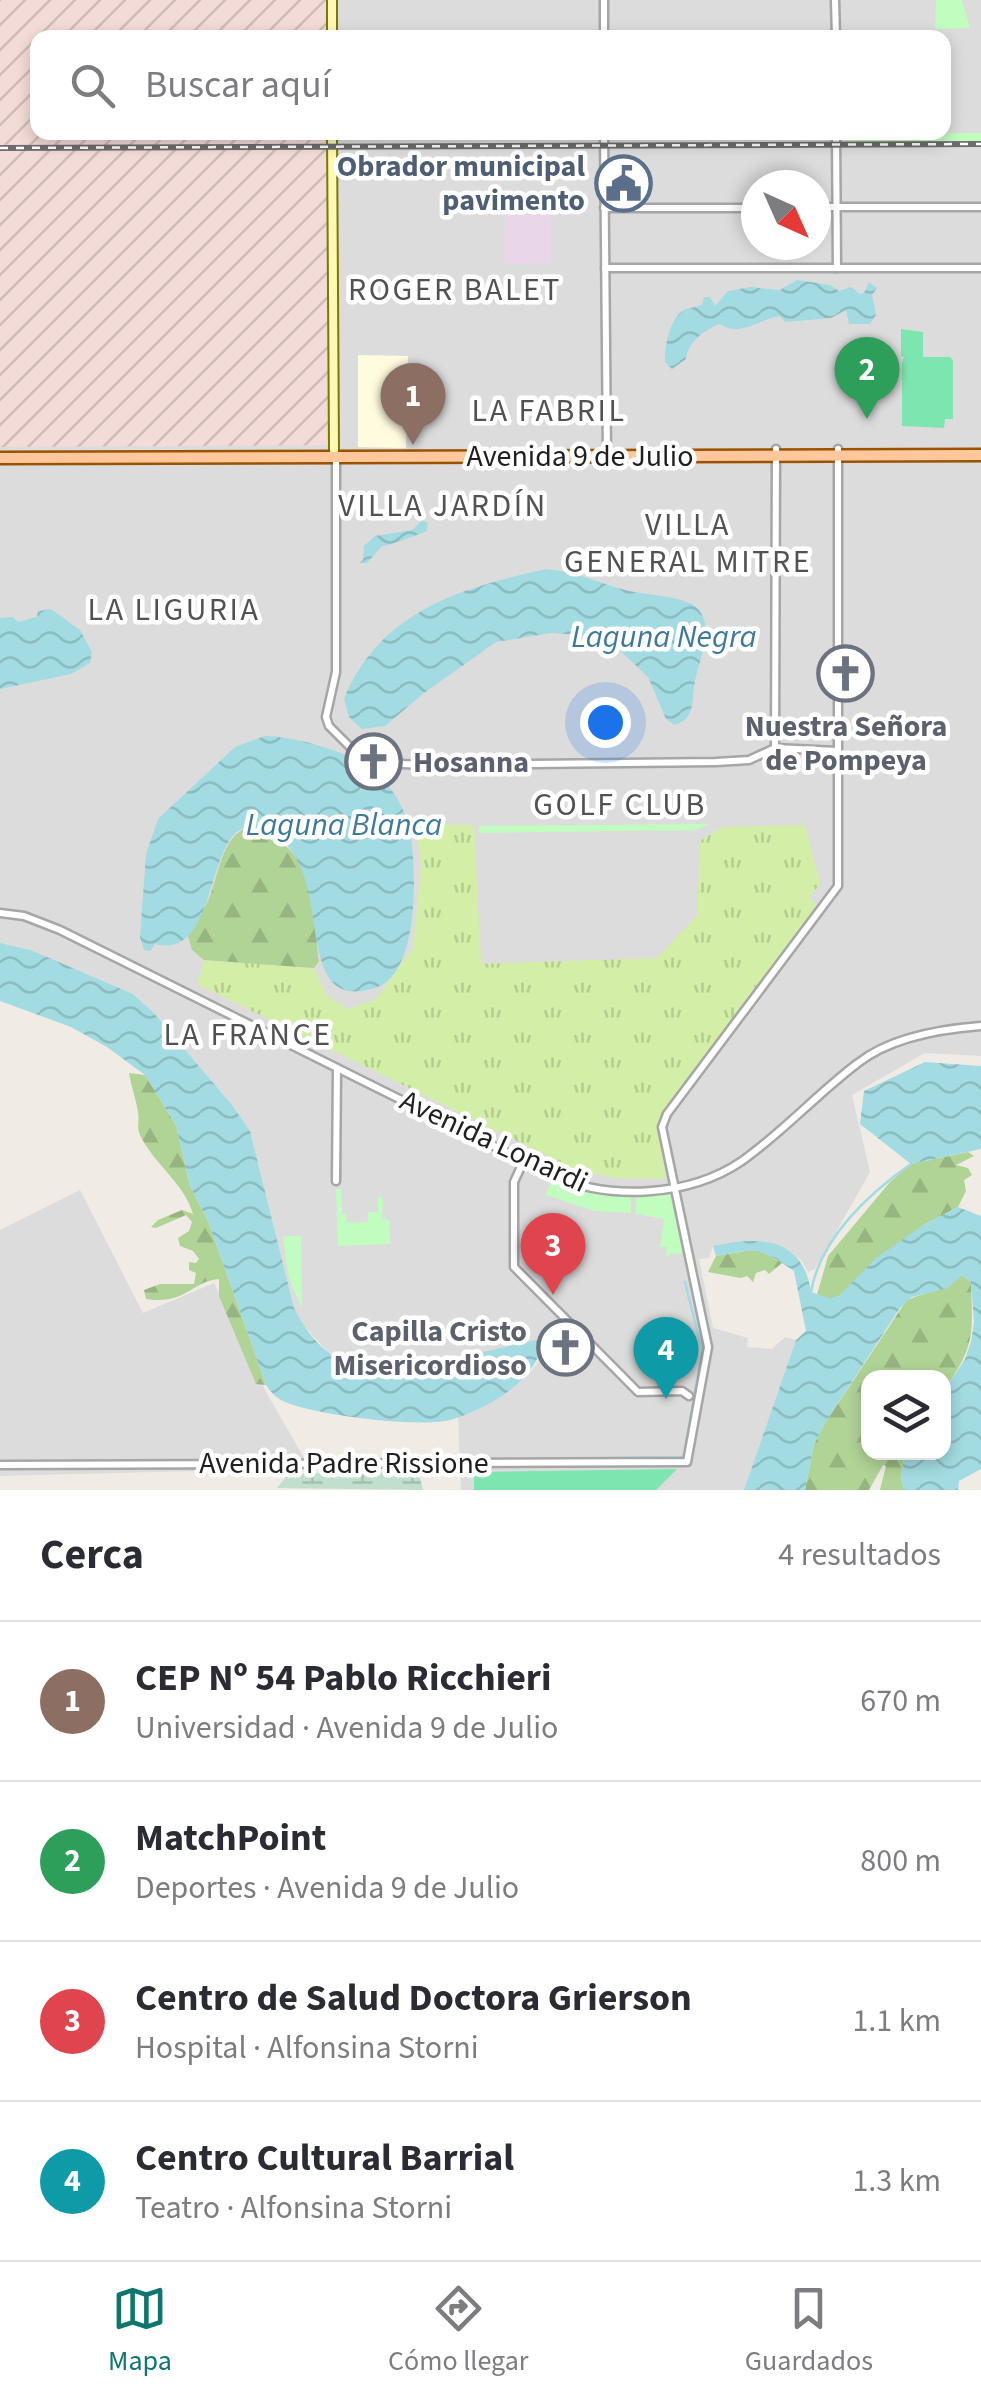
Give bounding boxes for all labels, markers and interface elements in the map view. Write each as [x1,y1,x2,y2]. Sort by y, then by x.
search box [30,30,951,140]
icon: search [65,58,120,113]
text: Buscar aquí [145,58,331,112]
place label: Obrador municipal pavimento [337,145,585,222]
public building icon: Obrador municipal pavimento [594,153,654,213]
north arrow [741,170,831,260]
district label: ROGER BALET [348,267,562,313]
pin: 2 [834,336,900,419]
pin: 1 [380,362,446,445]
district label: LA FABRIL [472,388,626,434]
street label: Avenida 9 de Julio [467,435,693,478]
district label: VILLA JARDÍN [338,483,548,529]
district label: VILLA GENERAL MITRE [564,502,812,585]
district label: LA LIGURIA [88,587,260,633]
water label: Laguna Negra [571,614,757,660]
church icon: Nuestra Señora de Pompeya [816,643,876,703]
your location [580,697,631,748]
place label: Nuestra Señora de Pompeya [745,705,947,782]
church icon: Hosanna [344,732,404,792]
place label: Hosanna [413,741,529,784]
district label: GOLF CLUB [533,782,707,828]
water label: Laguna Blanca [246,802,442,848]
district label: LA FRANCE [163,1012,333,1058]
street label: Avenida Lonardi [393,1079,595,1204]
pin: 3 [520,1212,586,1295]
place label: Capilla Cristo Misericordioso [333,1310,527,1387]
pin: 4 [634,1316,698,1399]
church icon: Capilla Cristo Misericordioso [536,1318,596,1378]
map controls [861,1370,951,1460]
button: layers [861,1370,951,1460]
street label: Avenida Padre Rissione [199,1442,489,1485]
text: Cerca [40,1525,144,1585]
text: 4 resultados [778,1532,941,1578]
text: CEP Nº 54 Pablo Ricchieri [135,1651,551,1705]
text: 1 [64,1678,81,1724]
text: 670 m [860,1678,941,1724]
text: Universidad · Avenida 9 de Julio [135,1705,558,1751]
text: MatchPoint [135,1811,326,1865]
text: 2 [64,1838,81,1884]
text: 800 m [860,1838,941,1884]
text: Deportes · Avenida 9 de Julio [135,1865,519,1911]
text: Centro de Salud Doctora Grierson [135,1971,692,2025]
text: 3 [64,1998,81,2044]
text: 1.1 km [852,1998,941,2044]
text: Hospital · Alfonsina Storni [135,2025,479,2071]
text: Centro Cultural Barrial [135,2131,514,2185]
text: 4 [64,2158,81,2204]
text: 1.3 km [852,2158,941,2204]
text: Teatro · Alfonsina Storni [135,2185,452,2231]
tab: Mapa [108,2281,172,2381]
tab: Cómo llegar [388,2281,529,2381]
tab: Guardados [745,2281,873,2381]

